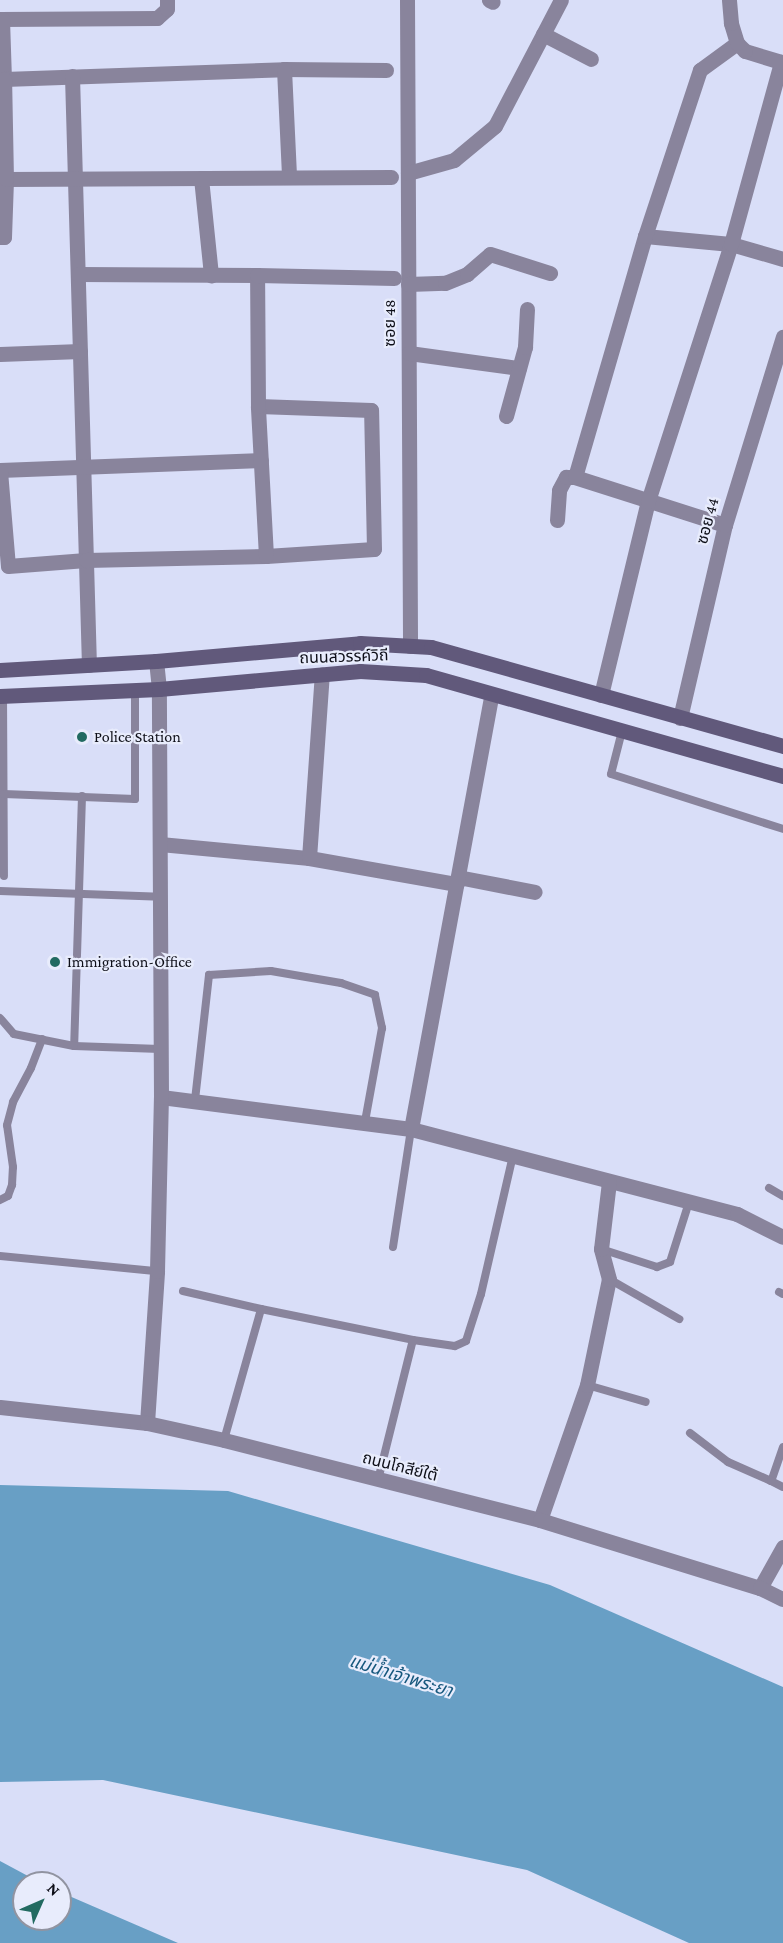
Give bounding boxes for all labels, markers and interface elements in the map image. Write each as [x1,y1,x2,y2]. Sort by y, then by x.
street label: ซอย 48 [380,299,400,347]
street label: ซอย 44 [693,496,723,546]
street label: ถนนสวรรค์วิถี [299,646,389,668]
place label: Police Station [94,727,181,747]
marker: Police Station [75,730,89,744]
place label: Immigration-Office [67,952,192,972]
marker: Immigration-Office [48,955,62,969]
street label: ถนนโกสีย์ใต้ [360,1448,440,1486]
water label: แม่น้ำเจ้าพระยา [347,1650,455,1702]
north arrow [12,1871,72,1931]
text: N [44,1879,64,1899]

